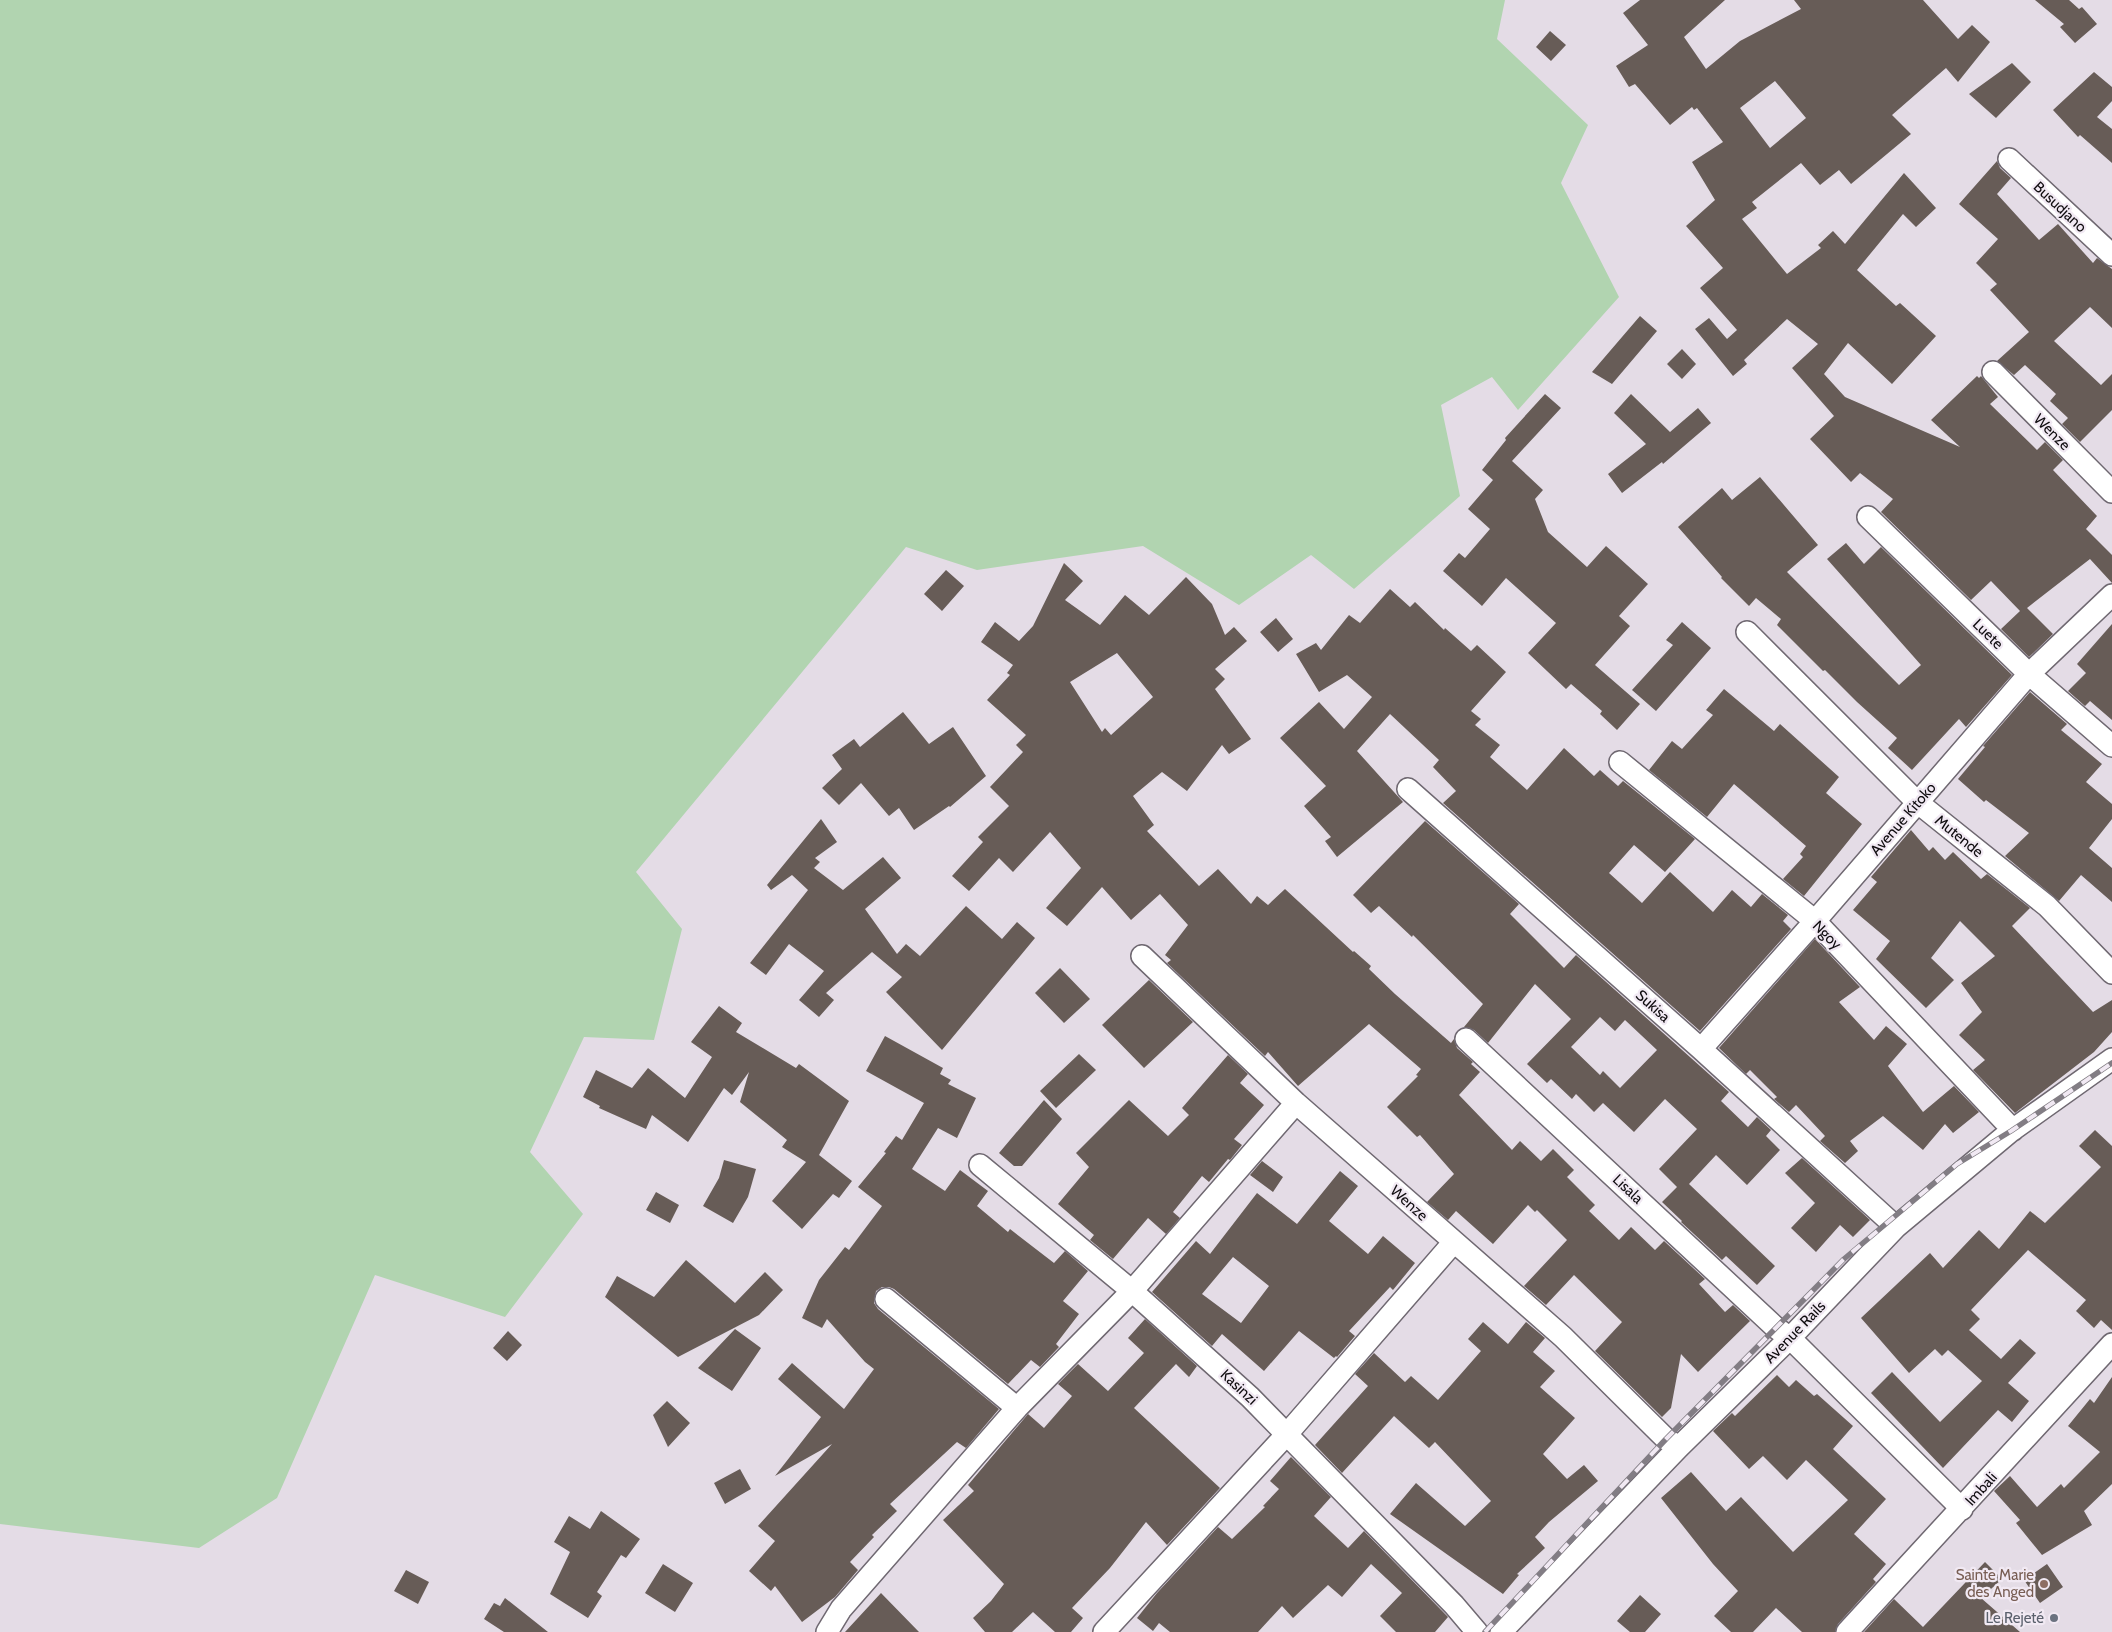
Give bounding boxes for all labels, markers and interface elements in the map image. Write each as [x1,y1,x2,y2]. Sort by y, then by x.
street label: Busudjano [2030,178,2090,236]
street label: Wenze [2030,410,2074,454]
street label: Luete [1969,615,2007,653]
street label: Avenue Kitoko [1866,779,1940,859]
street label: Mutende [1931,811,1987,861]
street label: Ngoy [1809,917,1845,953]
street label: Sukisa [1632,986,1674,1027]
street label: Lisala [1609,1171,1647,1208]
street label: Wenze [1387,1182,1432,1225]
street label: Avenue Rails [1761,1297,1829,1367]
street label: Kasinzi [1217,1366,1261,1408]
street label: Imbali [1961,1468,2001,1510]
place label: Sainte Marie des Anged [1956,1566,2034,1601]
marker: Sainte Marie des Anged [2038,1578,2050,1590]
place label: Le Rejeté [1986,1609,2044,1627]
marker: Le Rejeté [2048,1612,2060,1624]

